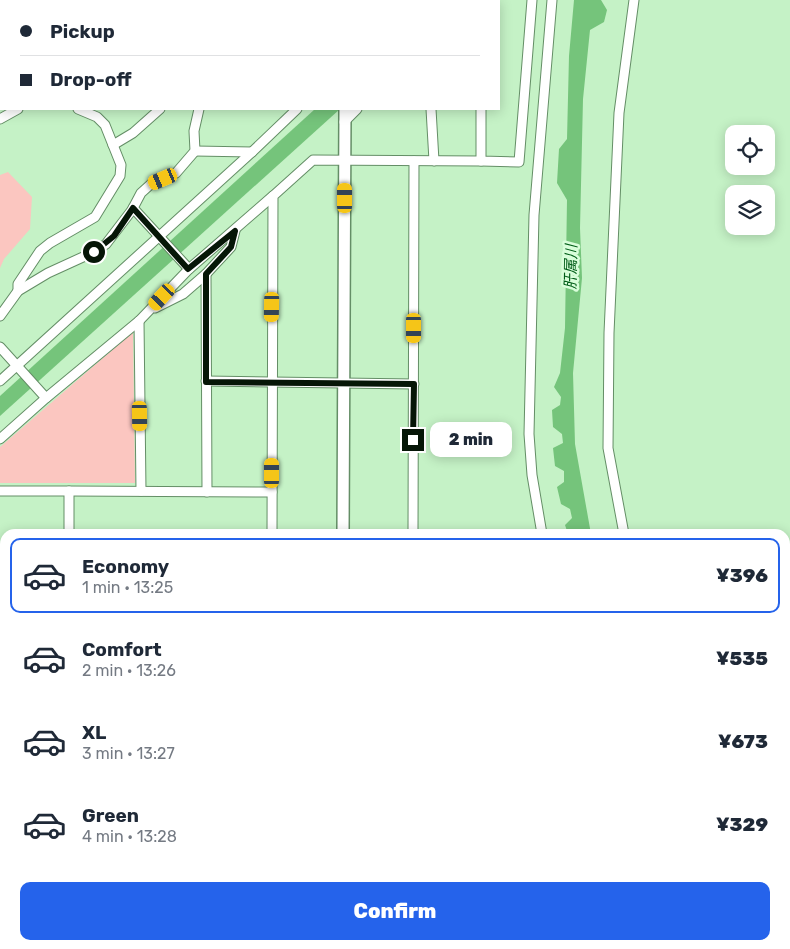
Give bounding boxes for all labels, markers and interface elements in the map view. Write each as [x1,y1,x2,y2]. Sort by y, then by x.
text: Pickup [50,20,115,43]
text: Drop-off [50,68,132,91]
map controls [725,125,775,235]
button: locate [725,125,775,175]
car [146,166,179,192]
car [337,183,352,213]
button: layers [725,185,775,235]
route start [83,241,105,263]
water label: 肝属川 [562,242,580,290]
car [146,281,177,313]
car [264,292,279,322]
car [406,313,421,343]
car [132,401,147,431]
callout: 2 min [430,422,513,458]
route end [402,429,424,451]
text: 2 min [449,430,493,449]
car [264,458,279,488]
icon: car [22,553,67,598]
text: Economy [82,555,169,578]
text: ¥396 [716,564,768,587]
text: 1 min · 13:25 [82,578,173,597]
icon: car [22,636,67,681]
text: Comfort [82,638,162,661]
text: ¥535 [716,647,768,670]
text: 2 min · 13:26 [82,661,176,680]
icon: car [22,719,67,764]
text: XL [82,721,106,744]
text: ¥673 [718,730,768,753]
text: 3 min · 13:27 [82,744,175,763]
icon: car [22,802,67,847]
text: Green [82,804,139,827]
text: ¥329 [716,813,768,836]
text: 4 min · 13:28 [82,827,177,846]
button: Confirm [20,882,770,940]

